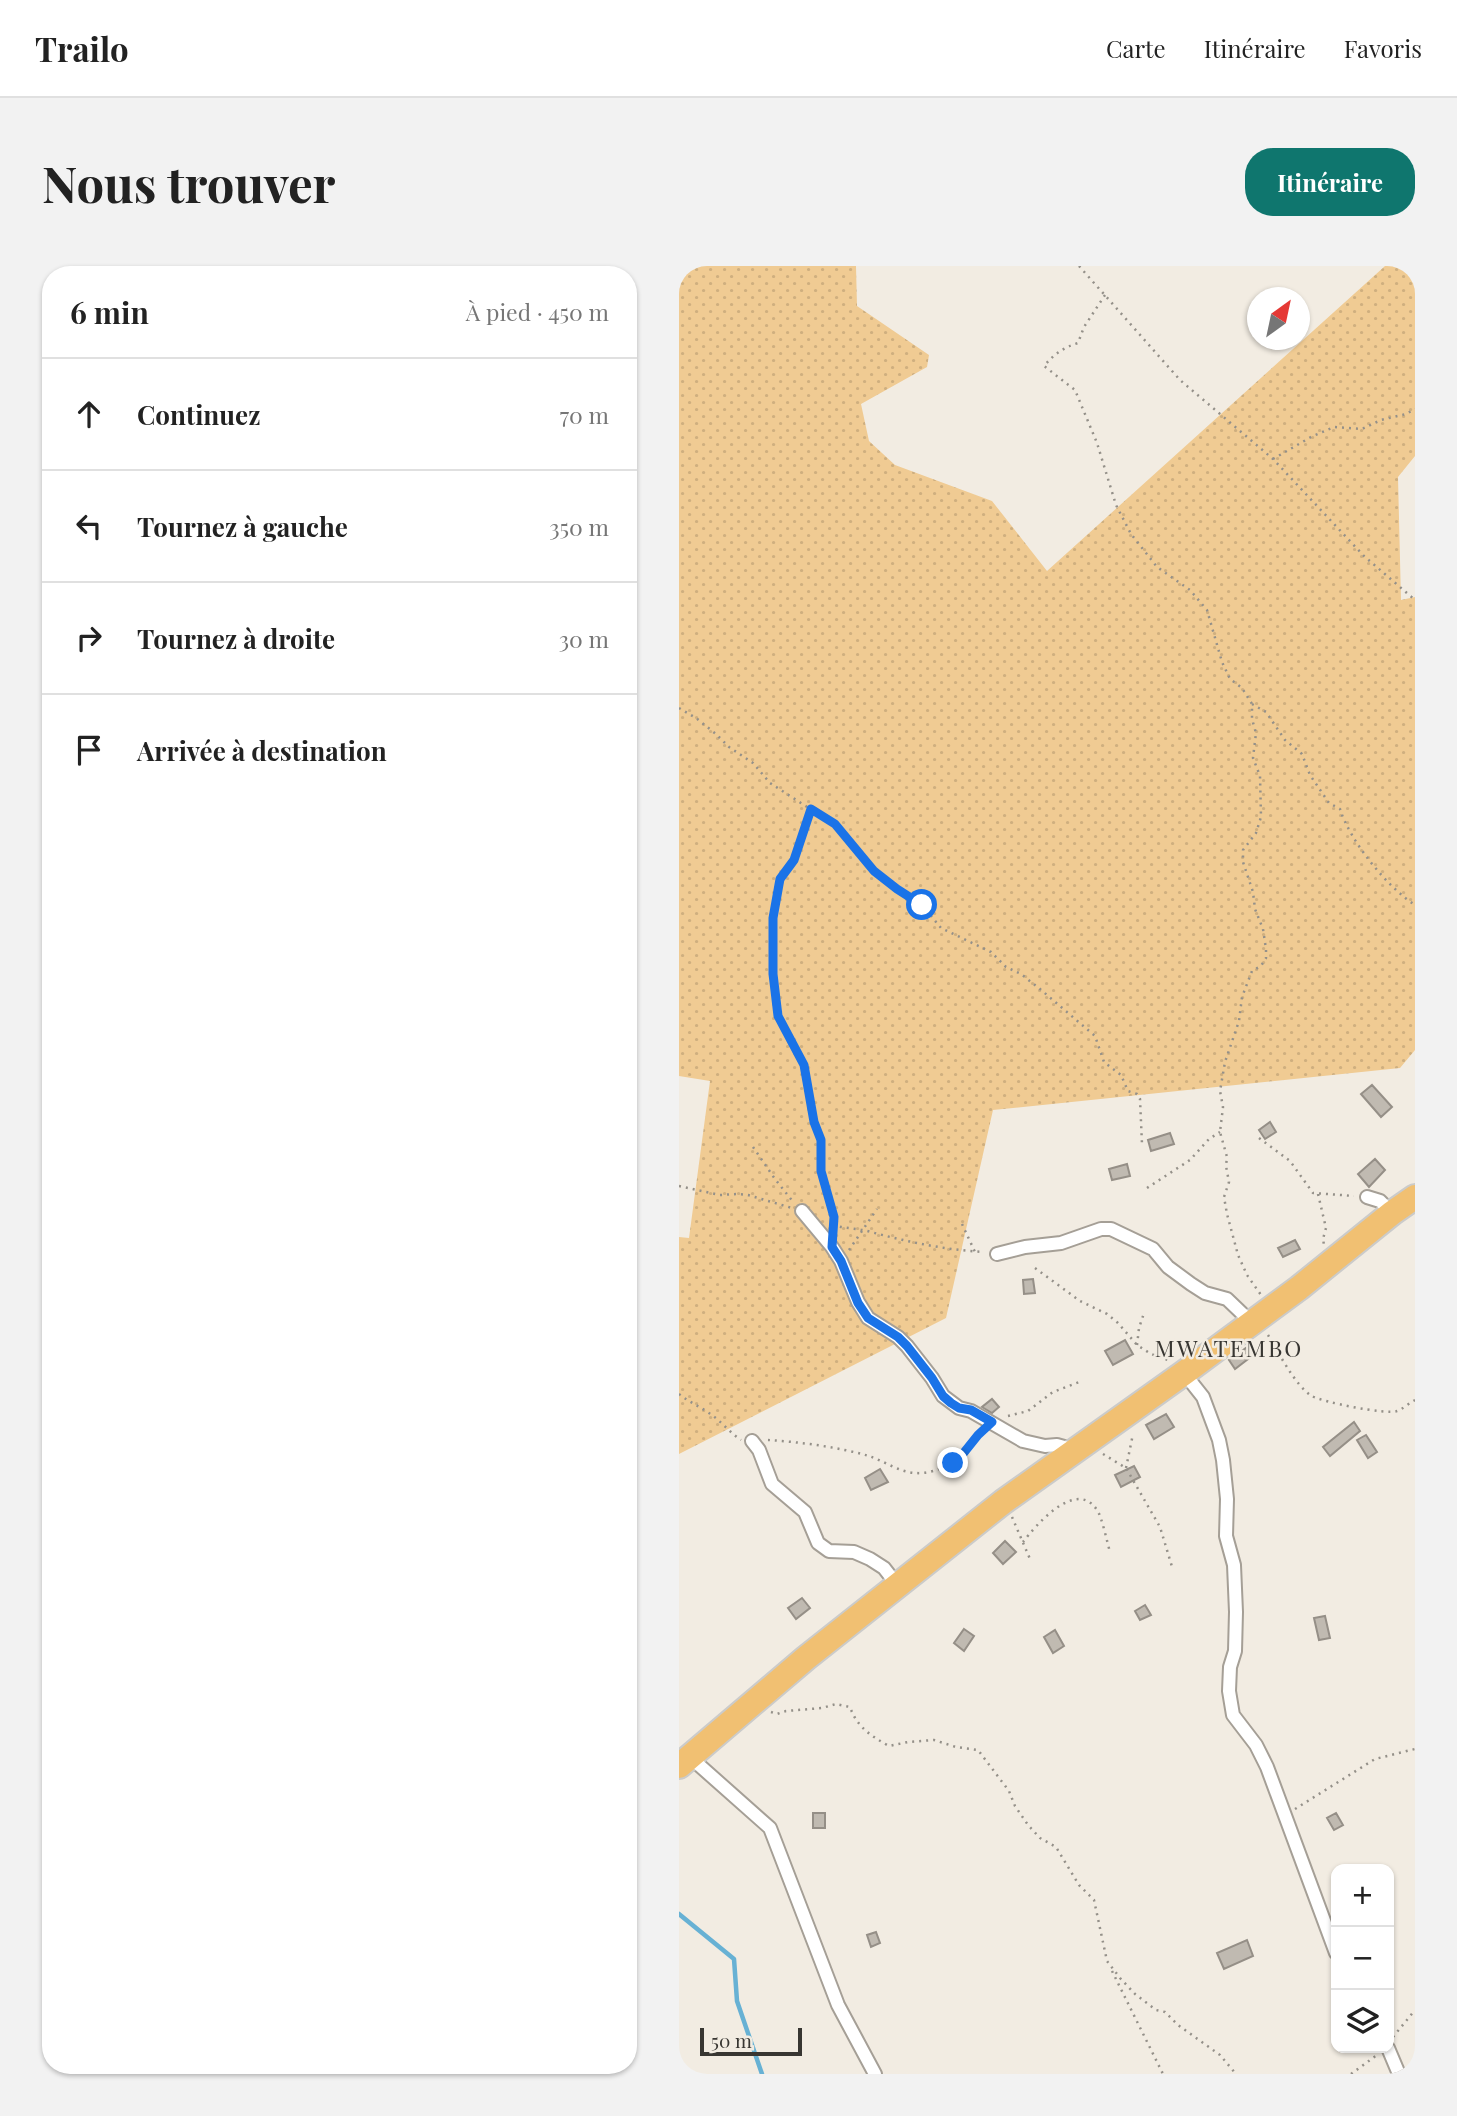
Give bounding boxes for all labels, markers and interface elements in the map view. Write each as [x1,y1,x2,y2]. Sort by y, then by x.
text: Trailo [35,26,129,70]
text: Carte [1106,32,1166,64]
text: Itinéraire [1204,32,1306,64]
text: Favoris [1344,32,1422,64]
button: Itinéraire [1245,148,1415,216]
text: Nous trouver [42,150,335,215]
north arrow [1247,287,1310,350]
text: 6 min [70,292,149,332]
text: À pied · 450 m [466,296,609,327]
icon: ahead [70,395,108,433]
text: Continuez [137,397,260,432]
text: 70 m [560,399,609,430]
icon: left [70,507,108,545]
text: Tournez à gauche [137,509,348,544]
text: 350 m [549,511,609,542]
icon: right [70,619,108,657]
text: Tournez à droite [137,621,335,656]
text: 30 m [559,623,609,654]
icon: arrive [70,731,108,769]
text: Arrivée à destination [137,733,387,768]
route start [906,889,937,920]
district label: MWATEMBO [1155,1332,1303,1363]
route end [937,1447,968,1478]
map controls [1331,1864,1394,2053]
button: + [1331,1864,1394,1927]
button: − [1331,1927,1394,1990]
button: layers [1331,1990,1394,2053]
scale bar [700,2025,801,2057]
text: 50 m [711,2027,752,2053]

